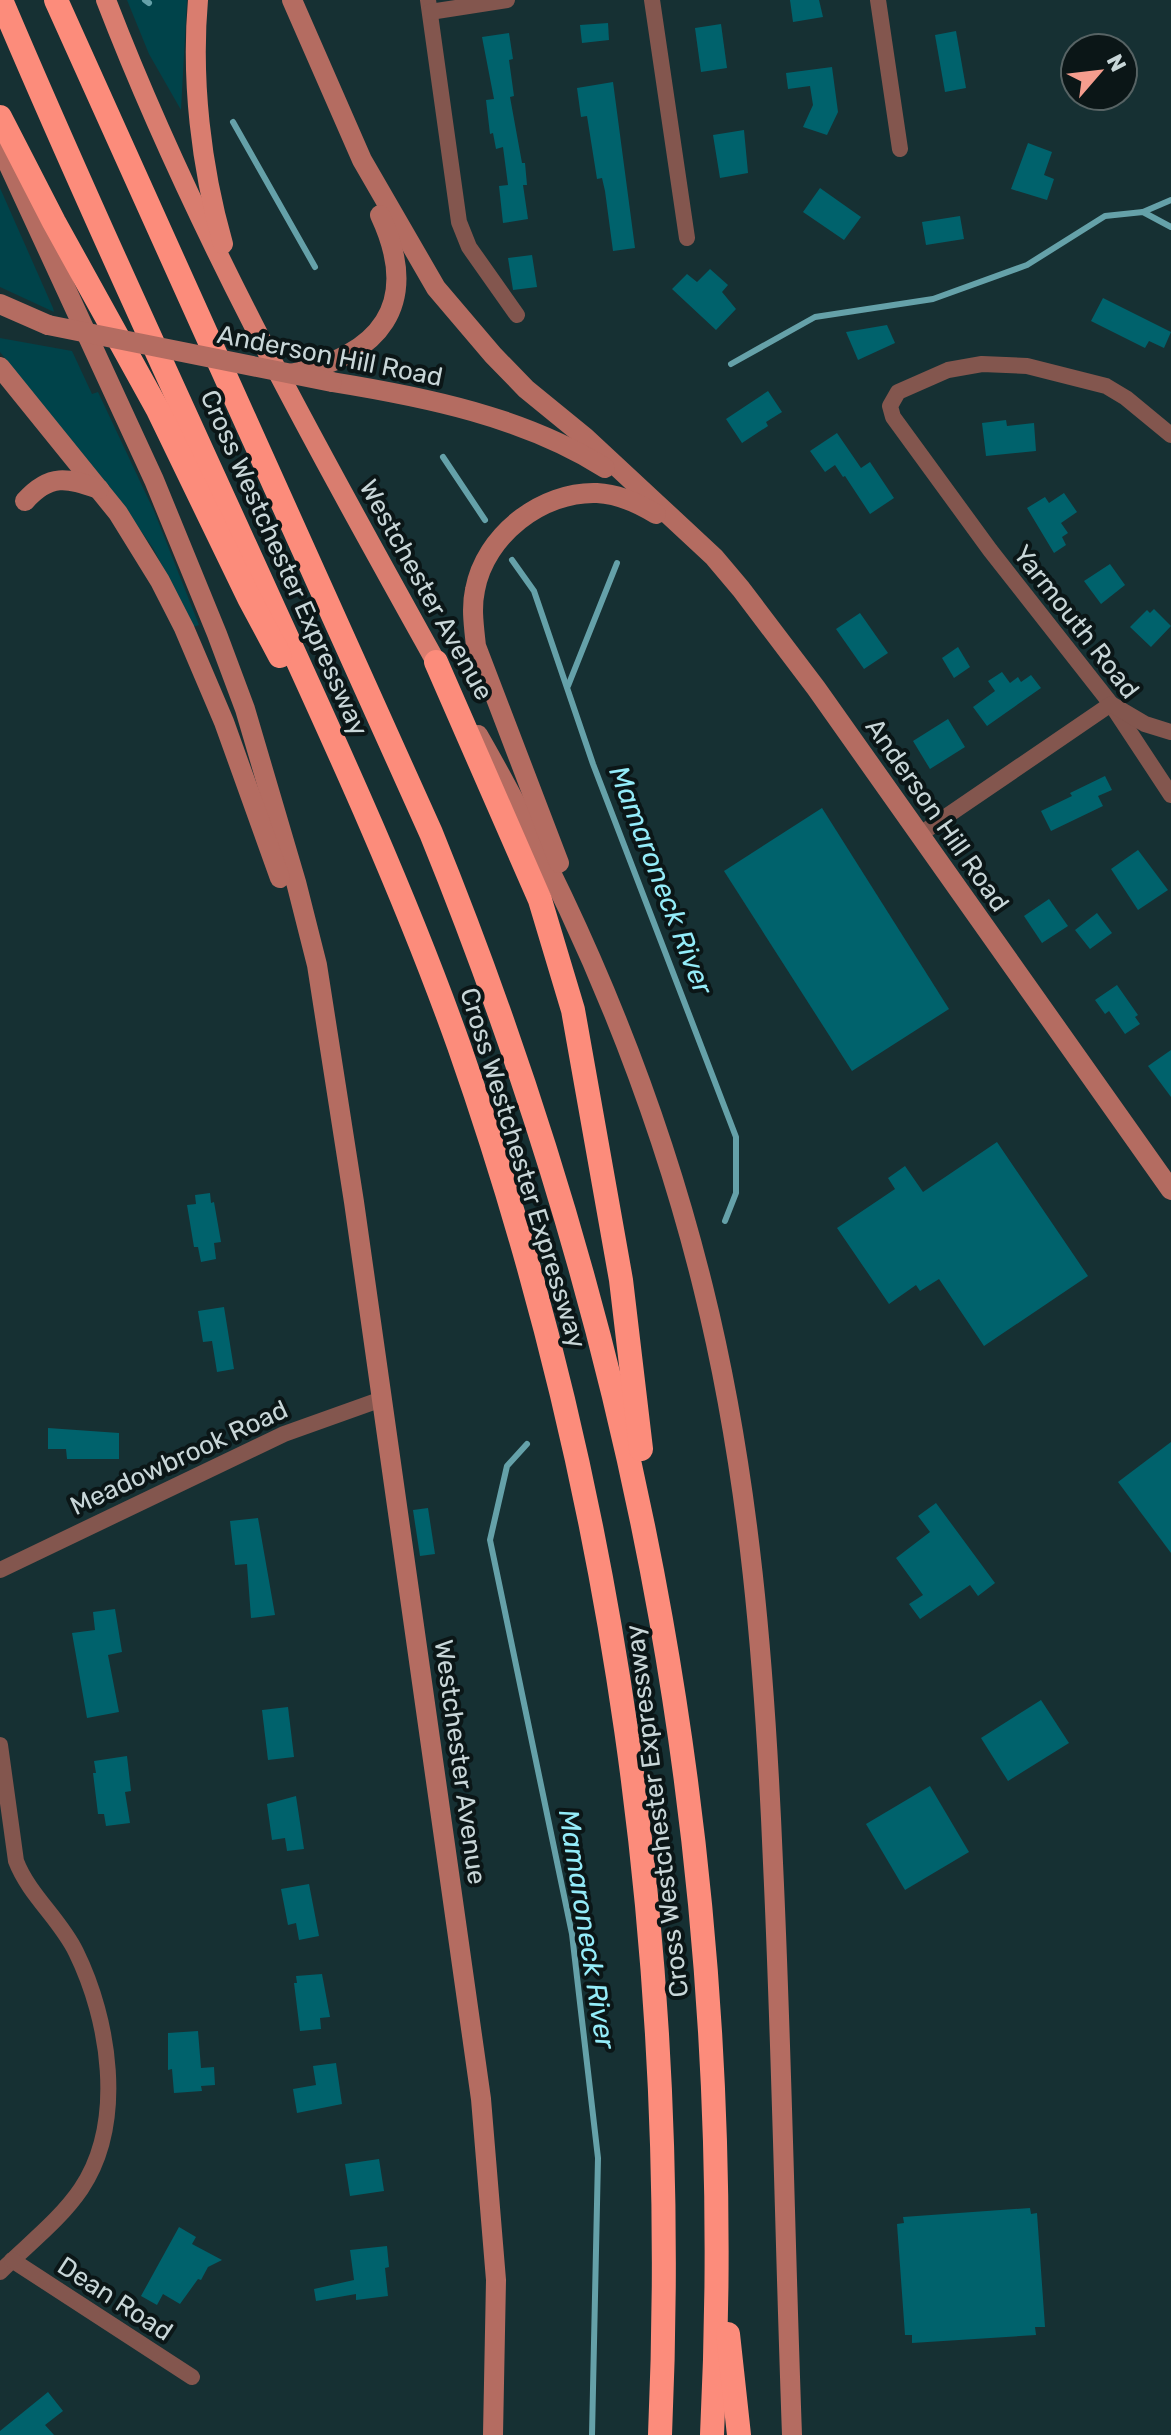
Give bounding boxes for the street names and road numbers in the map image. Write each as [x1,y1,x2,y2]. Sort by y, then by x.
street label: Anderson Hill Road [215,319,445,393]
street label: Cross Westchester Expressway [193,385,375,741]
street label: Westchester Avenue [353,474,499,706]
street label: Yarmouth Road [1006,539,1146,705]
street label: Anderson Hill Road [859,712,1015,918]
street label: Cross Westchester Expressway [453,984,593,1352]
street label: Meadowbrook Road [65,1394,293,1522]
street label: Cross Westchester Expressway [619,1623,695,1999]
street label: Westchester Avenue [427,1638,493,1886]
street label: Dean Road [52,2250,178,2348]

